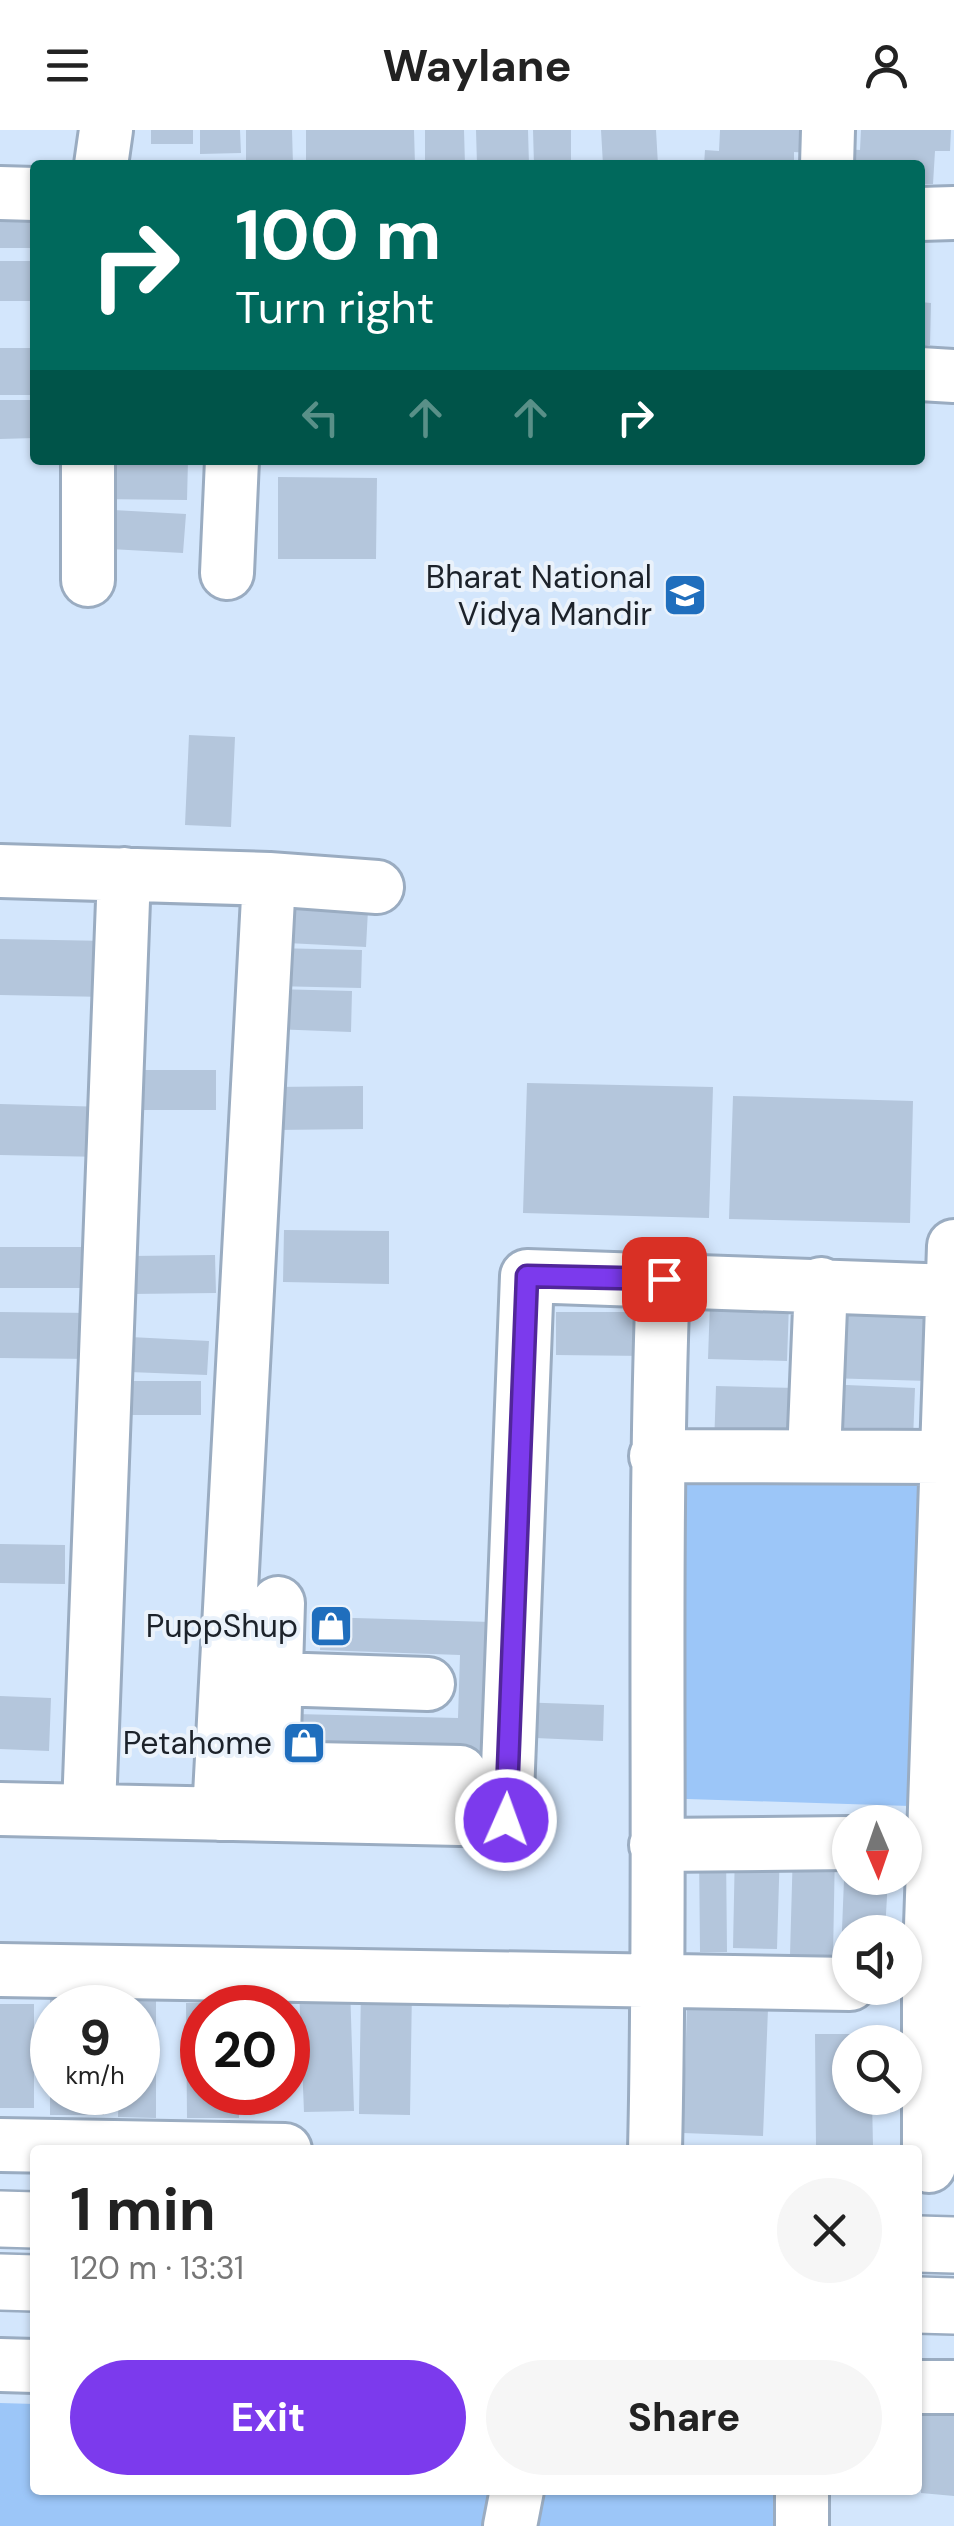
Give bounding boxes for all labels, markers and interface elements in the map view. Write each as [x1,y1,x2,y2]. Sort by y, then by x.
text: Waylane [382,36,572,95]
icon: menu [40,38,95,93]
icon: person [859,38,914,93]
text: 100 m [235,190,441,281]
icon: right [70,200,200,330]
text: Turn right [235,278,434,337]
icon: left [293,390,348,445]
icon: ahead [398,390,453,445]
icon: ahead [503,390,558,445]
icon: right [608,390,663,445]
place label: Bharat National Vidya Mandir [426,556,652,635]
school or university icon: Bharat National Vidya Mandir [662,572,708,618]
pin [622,1237,707,1322]
icon: arrive [637,1252,692,1307]
shop icon: PuppShup [308,1603,354,1649]
place label: PuppShup [146,1605,298,1647]
shop icon: Petahome [281,1720,327,1766]
place label: Petahome [123,1722,272,1764]
position arrow [454,1768,558,1872]
north arrow [832,1805,922,1895]
map controls [832,1805,922,2115]
button: sound [832,1915,922,2005]
speed limit sign: 20 [180,1985,310,2115]
text: 9 [79,2005,111,2071]
button: search [832,2025,922,2115]
text: km/h [65,2059,125,2092]
text: 1 min [70,2170,216,2249]
button: close [777,2178,882,2283]
text: 120 m · 13:31 [70,2247,244,2289]
button: Exit [70,2360,466,2475]
button: Share [486,2360,882,2475]

